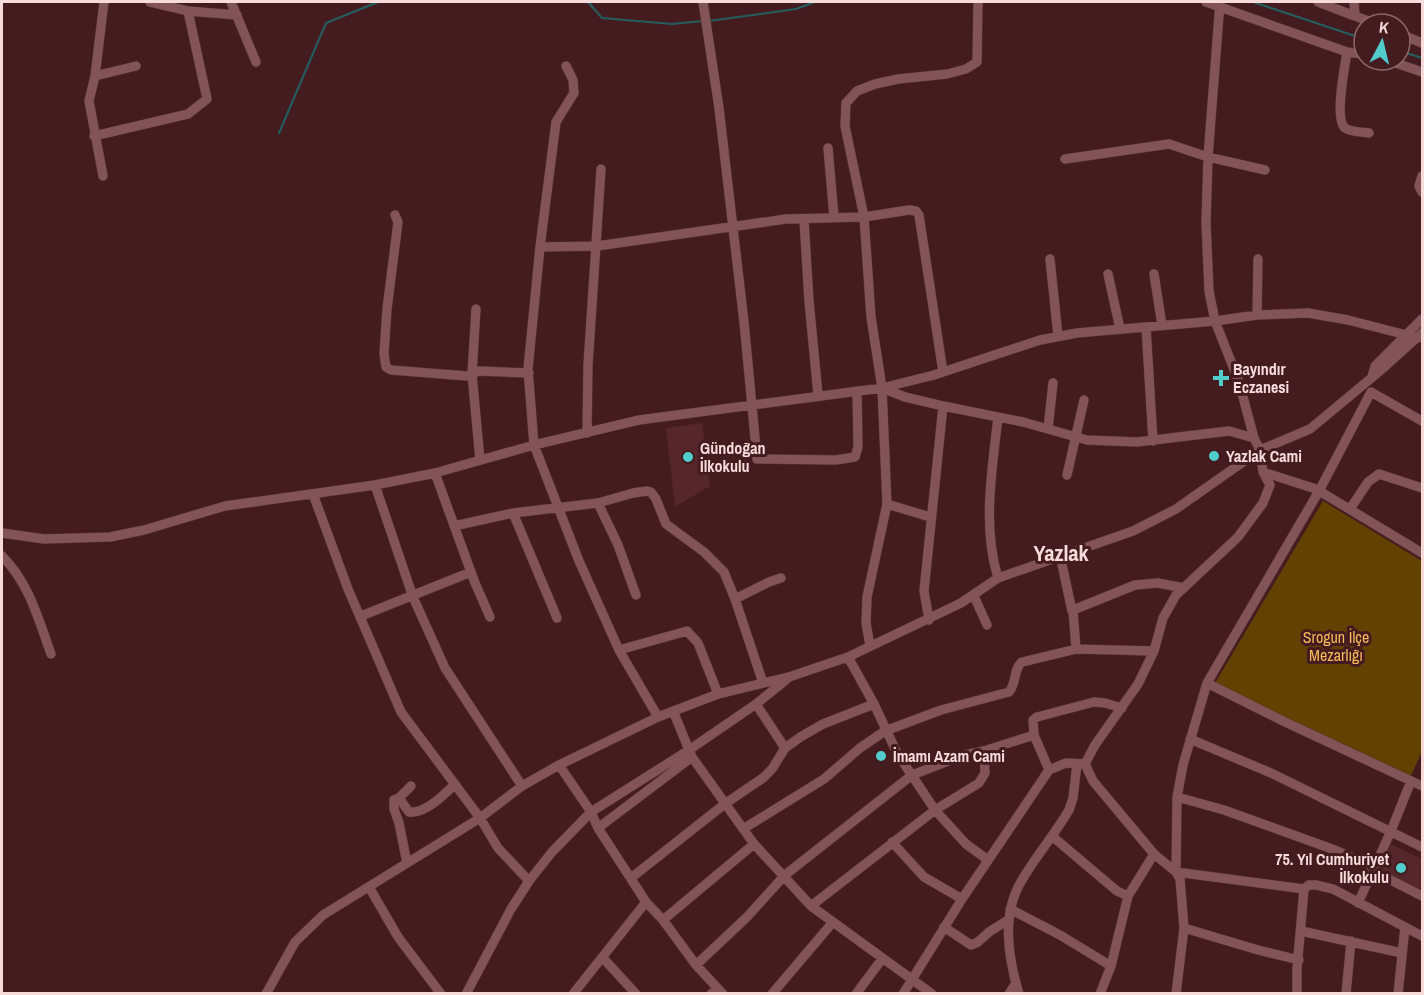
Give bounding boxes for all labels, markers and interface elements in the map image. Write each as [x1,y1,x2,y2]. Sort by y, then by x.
north arrow [1352,12,1412,72]
text: K [1378,16,1390,39]
place label: Bayındır Eczanesi [1233,358,1289,398]
marker: Bayındır Eczanesi [1214,371,1228,385]
place label: Gündoğan İlkokulu [700,437,766,477]
place label: Yazlak Cami [1226,445,1302,467]
marker: Yazlak Cami [1207,449,1221,463]
marker: Gündoğan İlkokulu [681,450,695,464]
district label: Yazlak [1033,538,1090,568]
park label: Srogun İlçe Mezarlığı [1303,626,1369,666]
place label: İmamı Azam Cami [893,745,1005,767]
marker: İmamı Azam Cami [874,749,888,763]
place label: 75. Yıl Cumhuriyet İlkokulu [1275,848,1390,888]
marker: 75. Yıl Cumhuriyet İlkokulu [1394,861,1408,875]

